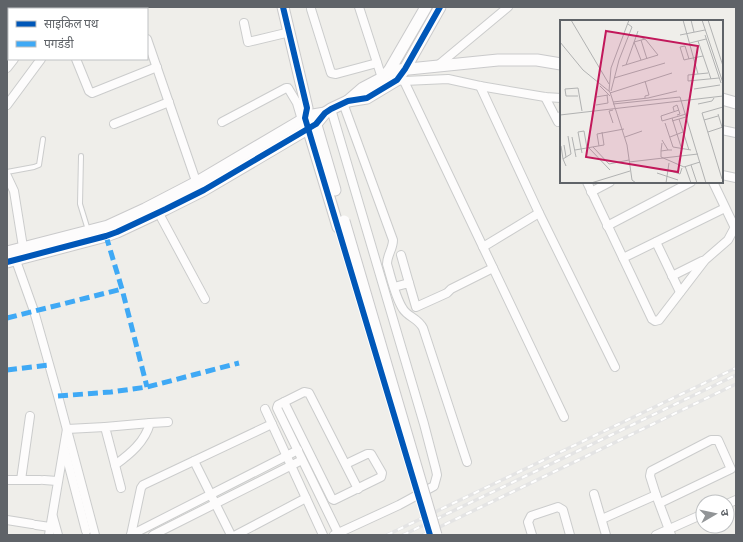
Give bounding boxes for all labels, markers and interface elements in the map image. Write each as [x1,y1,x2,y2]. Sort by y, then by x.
legend [8,8,148,60]
text: साइकिल पथ [44,16,99,31]
inset map [560,20,723,183]
text: पगडंडी [44,36,74,50]
north arrow [695,494,735,534]
text: उ [718,508,732,517]

